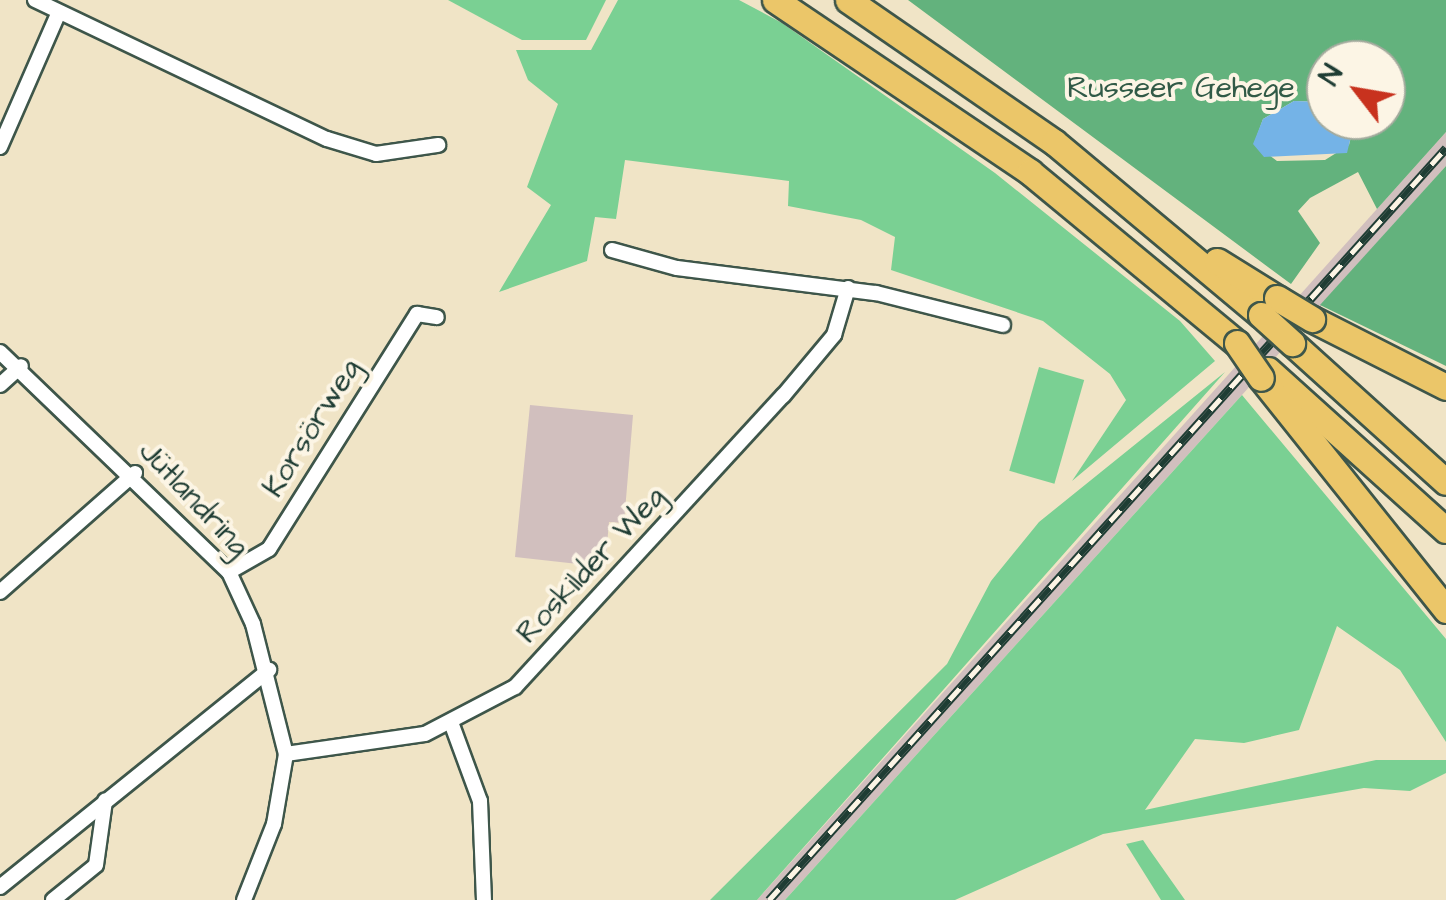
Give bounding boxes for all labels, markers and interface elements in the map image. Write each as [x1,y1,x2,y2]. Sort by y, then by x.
north arrow [1306,40,1406,140]
text: N [1310,58,1353,93]
park label: Russeer Gehege [1067,70,1295,106]
street label: Korsörweg [255,352,369,504]
street label: Jütlandring [131,434,257,564]
street label: Roskilder Weg [509,479,673,651]

